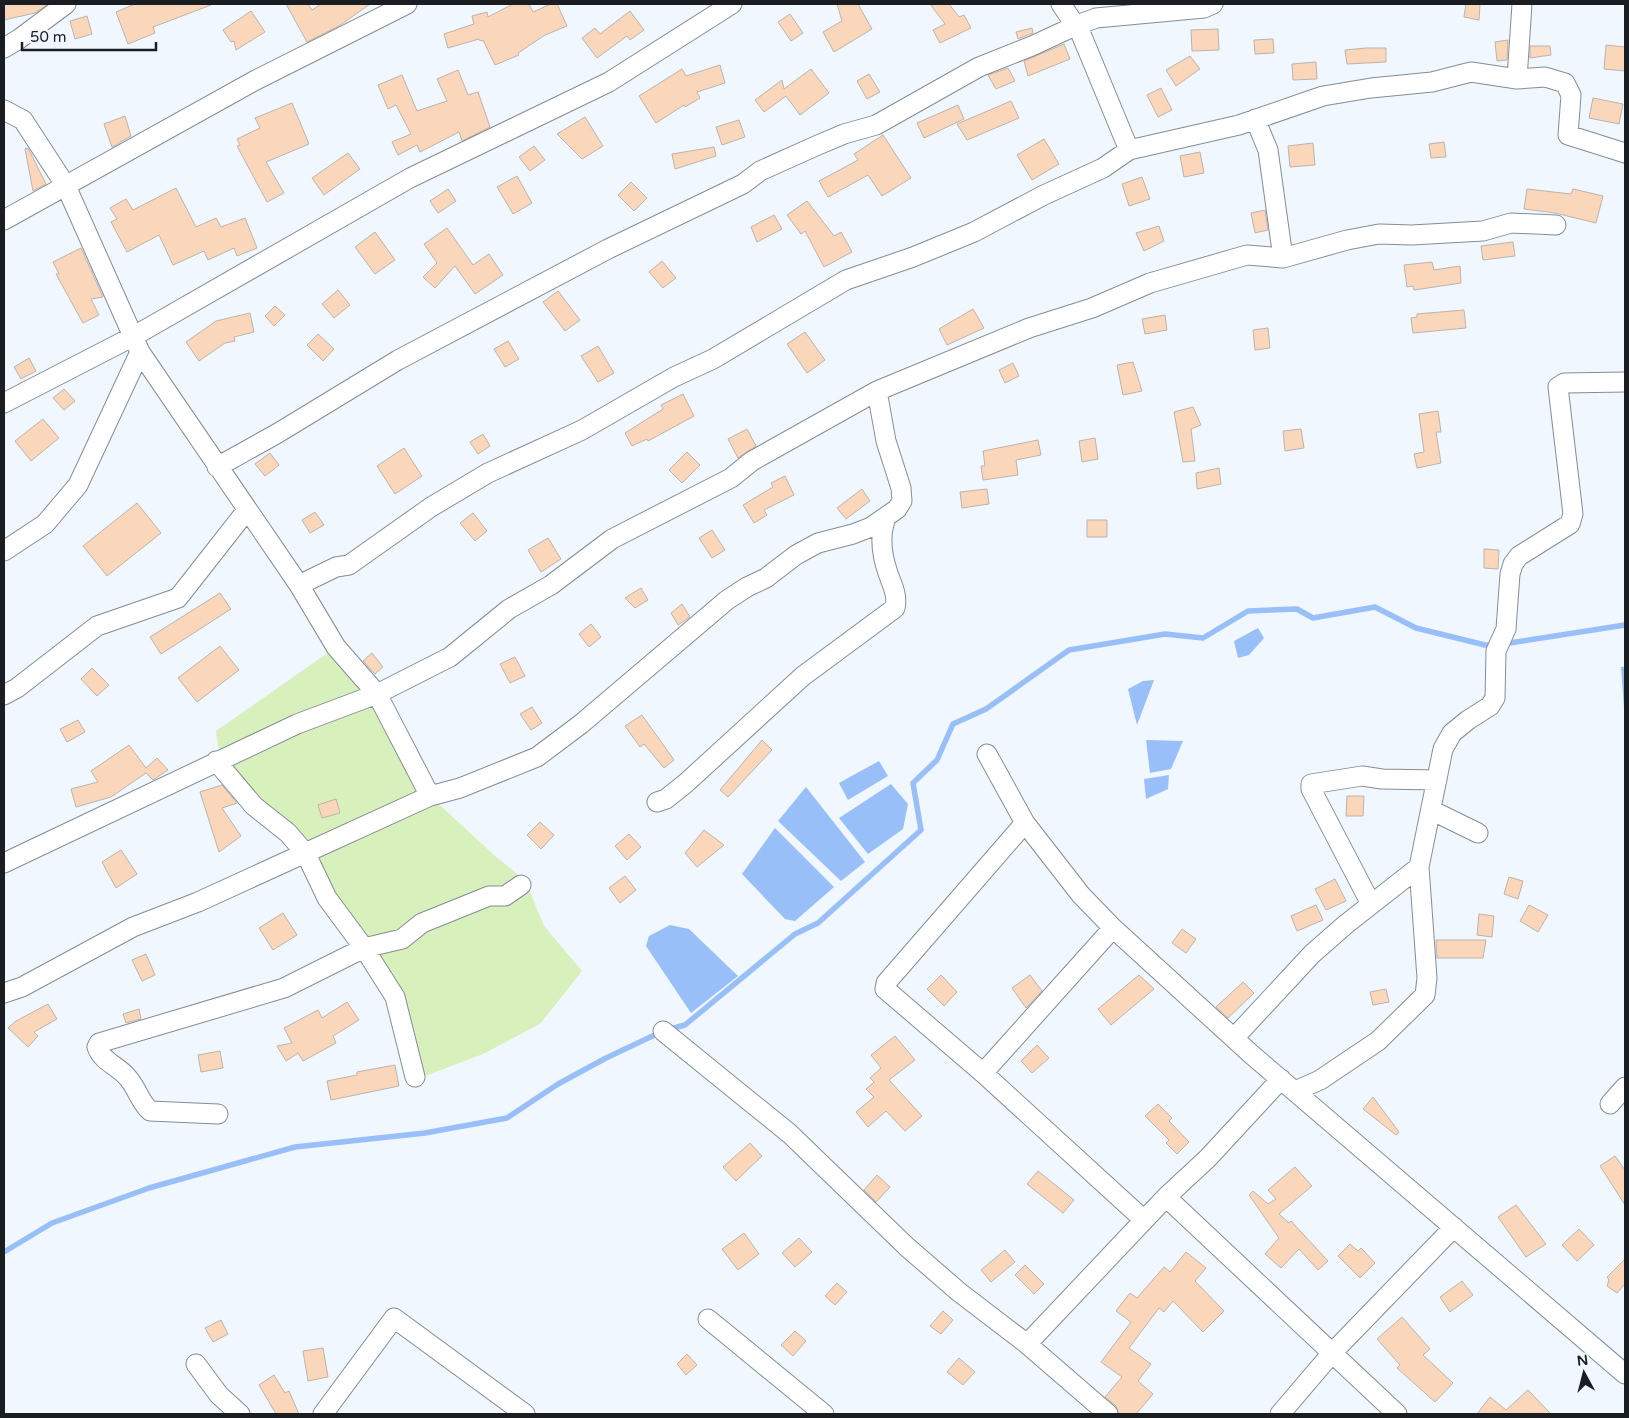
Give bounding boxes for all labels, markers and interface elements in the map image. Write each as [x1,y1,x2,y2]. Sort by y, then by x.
scale bar [22,20,156,52]
text: 50 m [30,28,67,46]
north arrow [1559,1348,1609,1398]
text: N [1576,1351,1589,1370]

